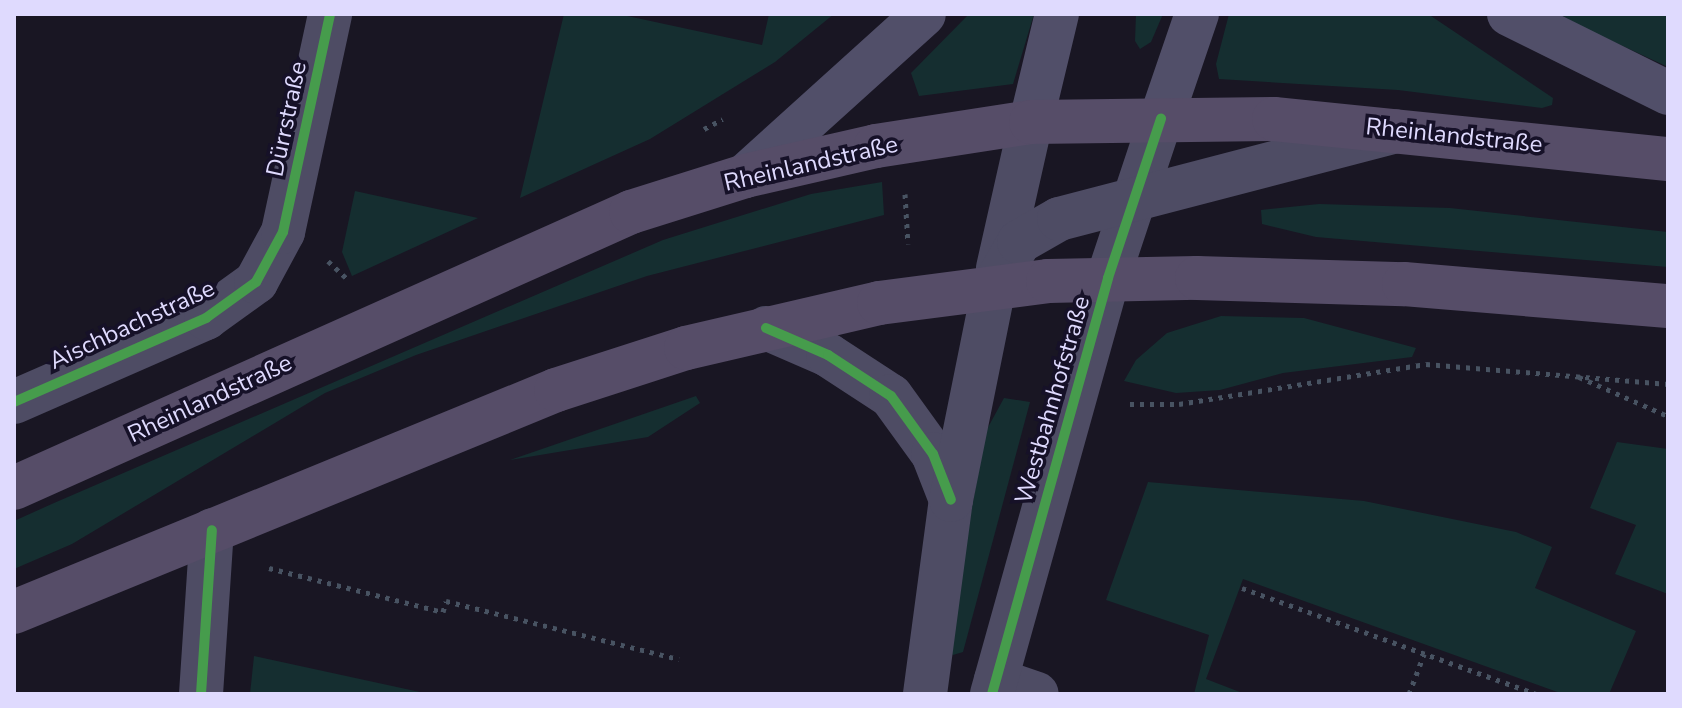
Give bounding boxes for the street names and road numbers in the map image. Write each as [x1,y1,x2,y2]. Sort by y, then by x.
street label: Dürrstraße [261,59,313,179]
street label: Rheinlandstraße [1364,112,1544,160]
street label: Rheinlandstraße [721,130,901,198]
street label: Aischbachstraße [45,274,219,376]
street label: Westbahnhofstraße [1010,293,1096,507]
street label: Rheinlandstraße [123,348,297,450]

